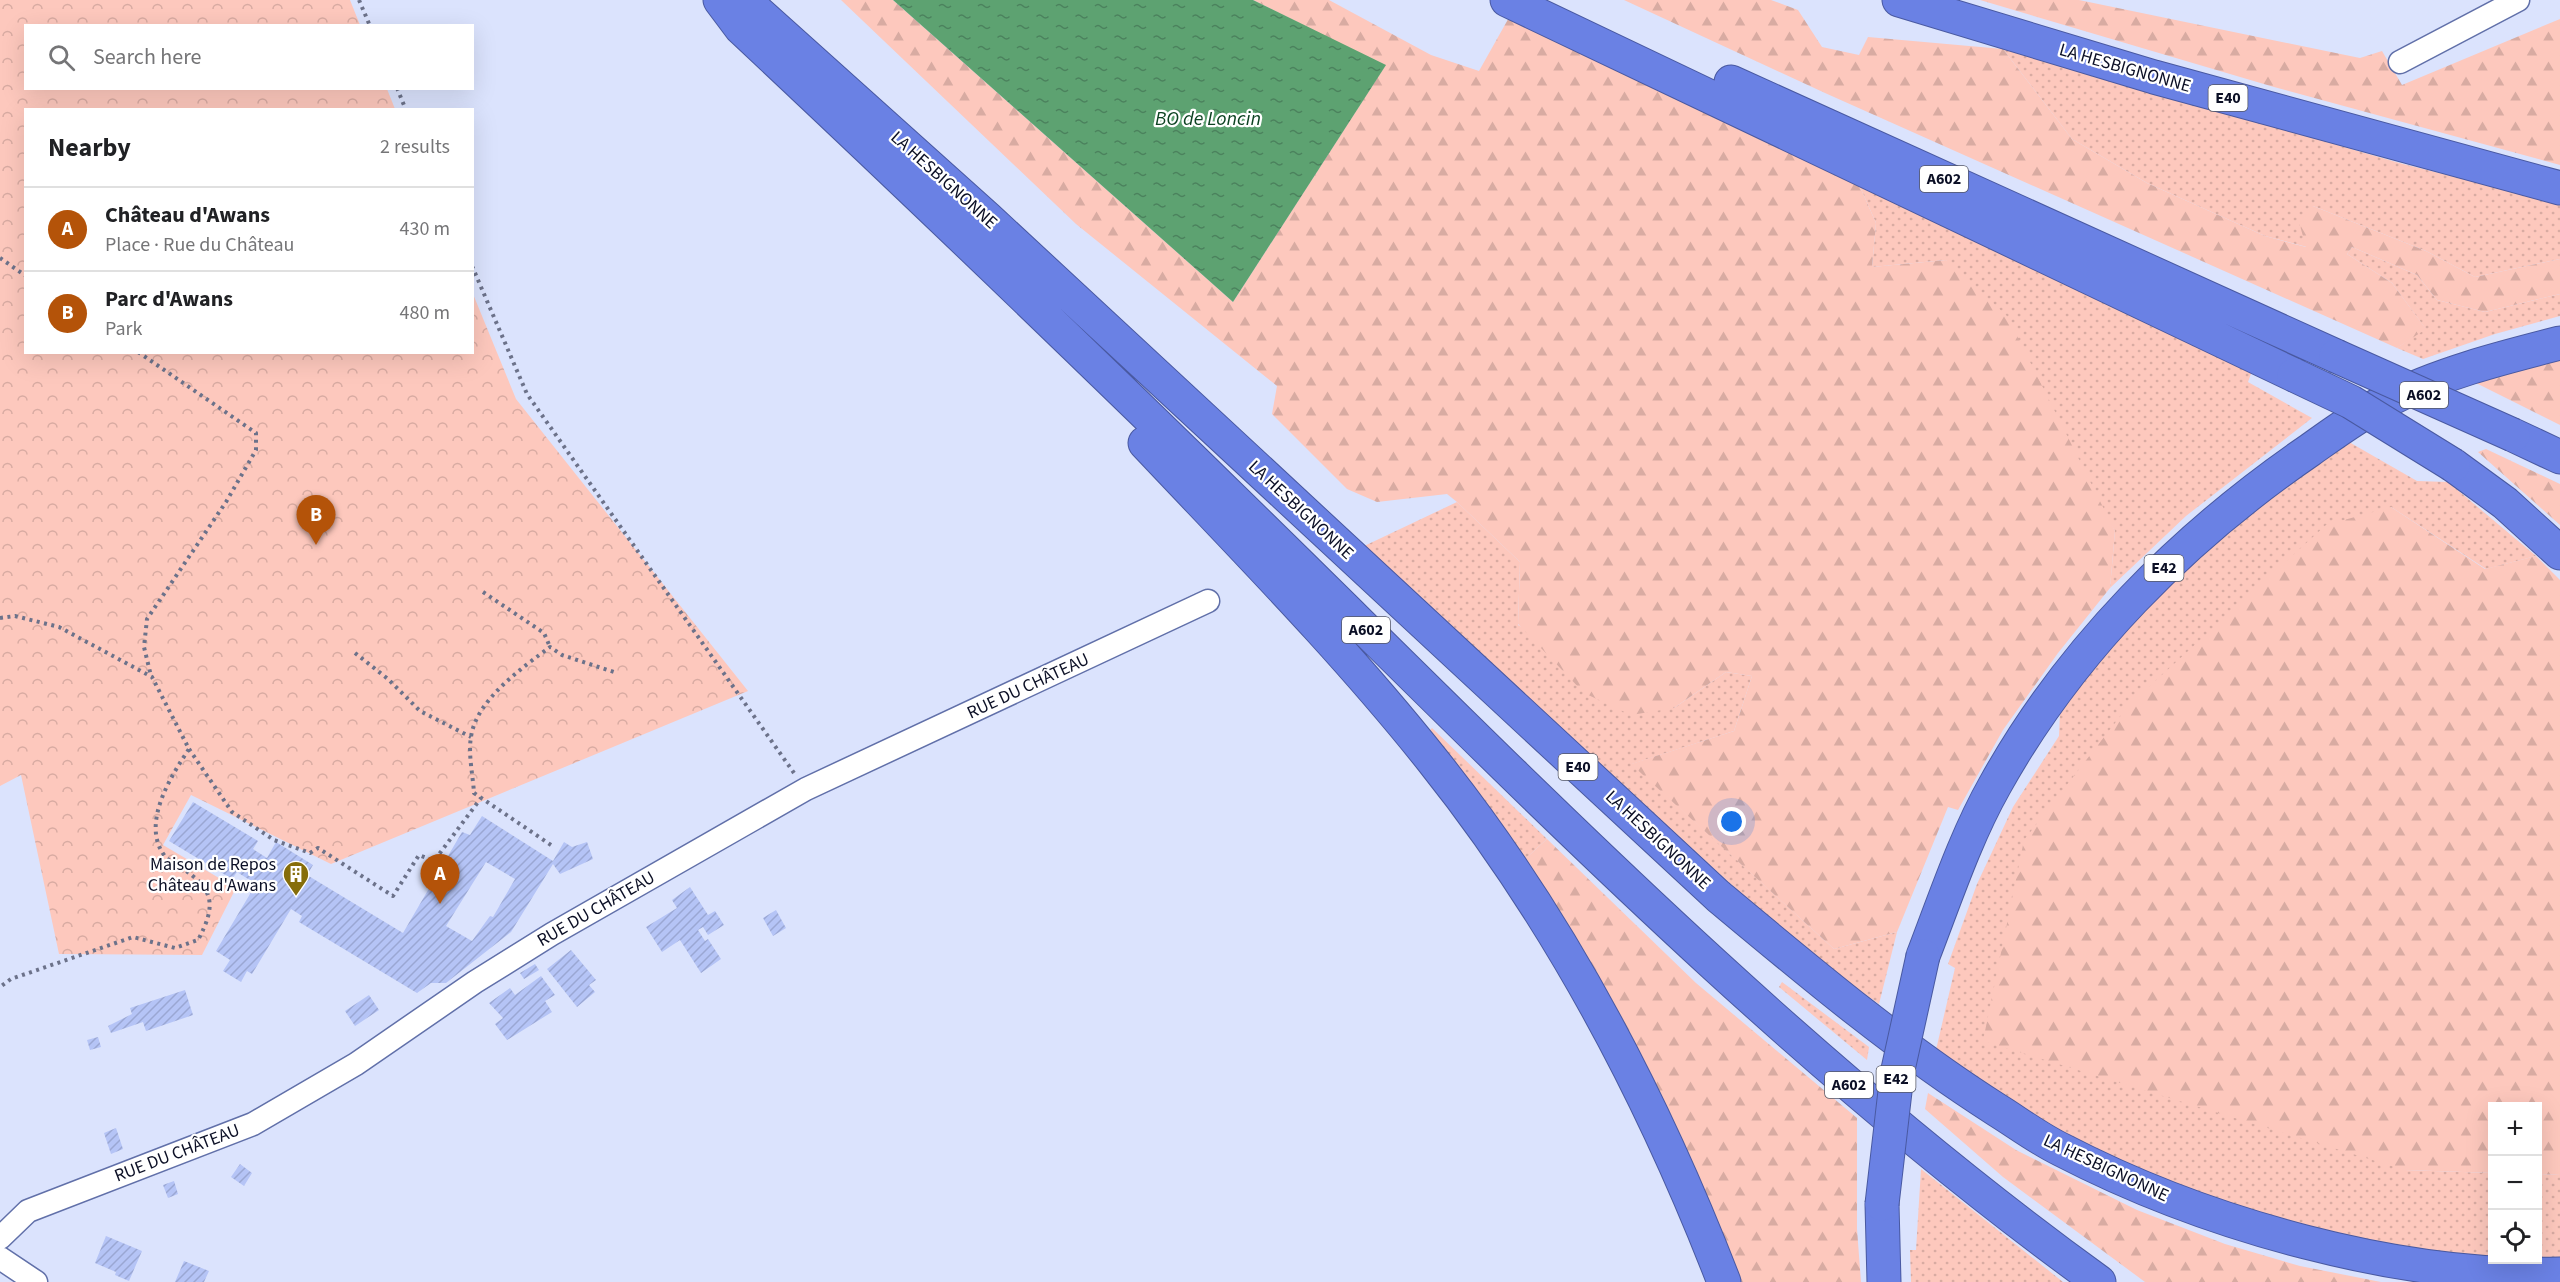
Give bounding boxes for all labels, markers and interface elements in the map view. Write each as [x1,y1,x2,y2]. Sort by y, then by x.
search box [24,24,474,90]
street label: LA HESBIGNONNE [2056,37,2194,99]
icon: search [45,41,78,74]
text: Search here [93,41,201,73]
road number: E40 [2208,85,2248,111]
water label: BO de Loncin [1155,105,1261,133]
street label: LA HESBIGNONNE [885,125,1003,235]
text: Nearby [48,129,131,166]
text: 2 results [380,133,450,161]
road number: A602 [1920,166,1968,192]
text: Château d'Awans [105,199,270,231]
text: A [62,215,73,243]
text: 430 m [400,215,450,243]
text: Place · Rue du Château [105,231,294,259]
text: Parc d'Awans [105,283,233,315]
text: B [61,299,74,327]
text: 480 m [400,299,450,327]
text: Park [105,315,142,343]
road number: A602 [2400,382,2448,408]
street label: LA HESBIGNONNE [1243,455,1359,565]
pin: B [296,496,336,545]
road number: E42 [2144,555,2184,581]
road number: A602 [1342,617,1390,643]
street label: RUE DU CHÂTEAU [963,647,1093,725]
road number: E40 [1558,754,1598,780]
street label: LA HESBIGNONNE [1600,785,1716,895]
your location [1717,807,1746,836]
place label: Maison de Repos Château d'Awans [148,852,276,898]
pin: A [420,854,460,904]
building icon: Maison de Repos Château d'Awans [281,859,311,897]
street label: RUE DU CHÂTEAU [532,865,660,953]
road number: E42 [1876,1066,1916,1092]
road number: A602 [1825,1072,1873,1098]
map controls [2488,1102,2542,1264]
button: + [2488,1102,2542,1156]
street label: RUE DU CHÂTEAU [111,1118,243,1188]
street label: LA HESBIGNONNE [2039,1128,2173,1208]
button: − [2488,1156,2542,1210]
button: locate [2488,1210,2542,1264]

